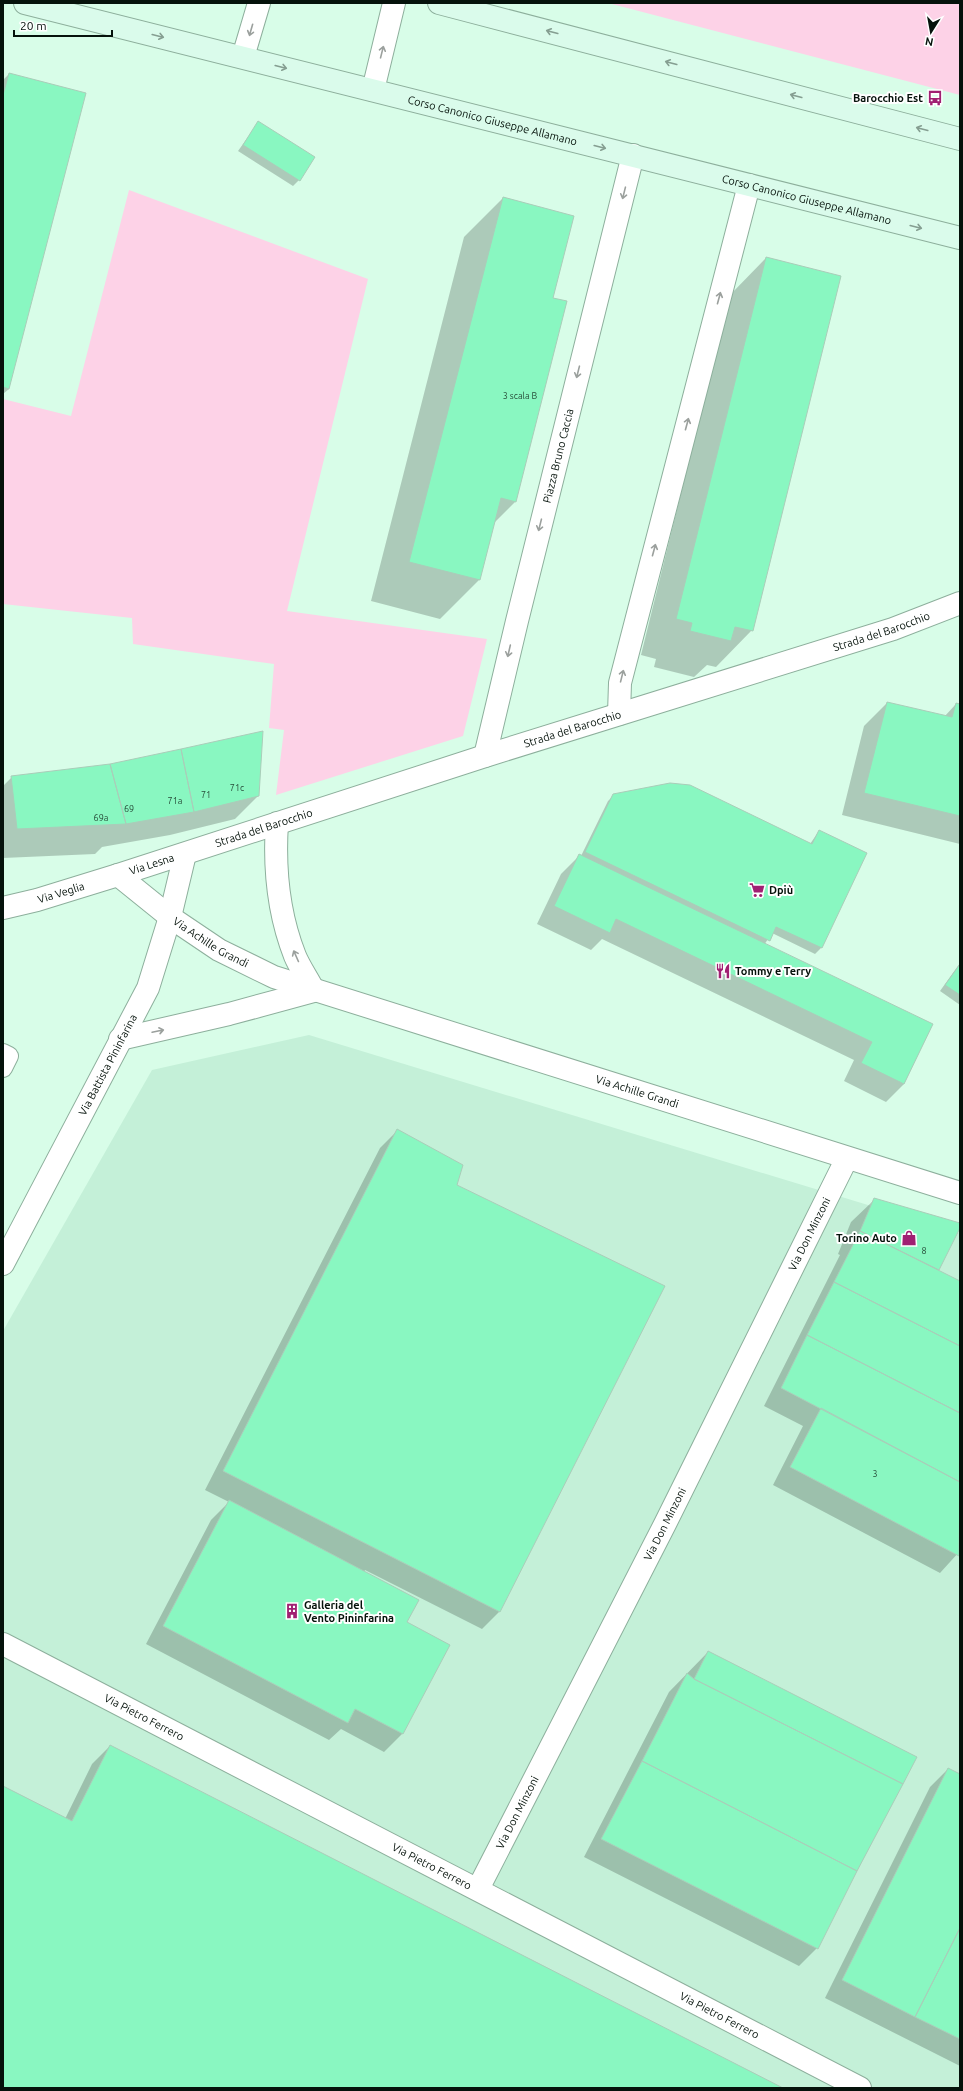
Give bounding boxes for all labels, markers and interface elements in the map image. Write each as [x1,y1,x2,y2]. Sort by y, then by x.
scale bar [14,12,112,38]
north arrow [911,12,951,52]
text: 20 m [20,19,47,32]
one-way arrow [247,23,254,36]
one-way arrow [545,28,558,36]
one-way arrow [151,33,164,41]
text: N [924,35,934,48]
one-way arrow [379,46,386,59]
one-way arrow [664,59,677,67]
one-way arrow [274,63,287,71]
bus stop icon: Barocchio Est [926,89,944,107]
one-way arrow [790,92,803,99]
place label: Barocchio Est [853,92,923,104]
street label: Corso Canonico Giuseppe Allamano [406,93,578,148]
one-way arrow [916,125,929,132]
one-way arrow [594,144,607,151]
street label: Corso Canonico Giuseppe Allamano [721,172,893,227]
one-way arrow [619,186,627,199]
one-way arrow [910,224,923,232]
one-way arrow [716,292,724,305]
one-way arrow [574,365,582,378]
house number: 3 scala B [503,391,538,401]
street label: Piazza Bruno Caccia [541,407,576,504]
one-way arrow [683,418,691,431]
one-way arrow [536,518,544,531]
one-way arrow [651,543,658,556]
street label: Strada del Barocchio [832,609,931,653]
one-way arrow [505,644,513,657]
one-way arrow [619,669,626,682]
street label: Strada del Barocchio [522,708,623,750]
house number: 71c [230,783,244,793]
house number: 71 [201,790,211,800]
house number: 71a [168,796,182,806]
house number: 69 [124,804,134,814]
street label: Strada del Barocchio [214,806,314,849]
house number: 69a [94,813,108,823]
street label: Via Lesna [128,851,176,877]
street label: Via Veglia [36,880,86,905]
supermarket icon: Dpiù [748,881,766,899]
place label: Dpiù [769,884,793,896]
street label: Via Achille Grandi [171,915,251,970]
one-way arrow [292,951,299,963]
restaurant icon: Tommy e Terry [714,962,732,980]
place label: Tommy e Terry [735,965,811,977]
street label: Via Battista Pininfarina [76,1012,139,1117]
one-way arrow [152,1026,165,1034]
street label: Via Achille Grandi [594,1073,680,1110]
street label: Via Don Minzoni [786,1195,832,1273]
shop icon: Torino Auto [900,1229,918,1247]
place label: Torino Auto [836,1232,897,1244]
house number: 8 [921,1246,927,1256]
house number: 3 [872,1469,878,1479]
street label: Via Don Minzoni [641,1486,688,1563]
place label: Galleria del Vento Pininfarina [304,1599,394,1624]
building icon: Galleria del Vento Pininfarina [283,1602,301,1620]
street label: Via Pietro Ferrero [102,1692,186,1743]
street label: Via Don Minzoni [494,1774,541,1851]
street label: Via Pietro Ferrero [390,1841,474,1892]
street label: Via Pietro Ferrero [678,1990,761,2041]

